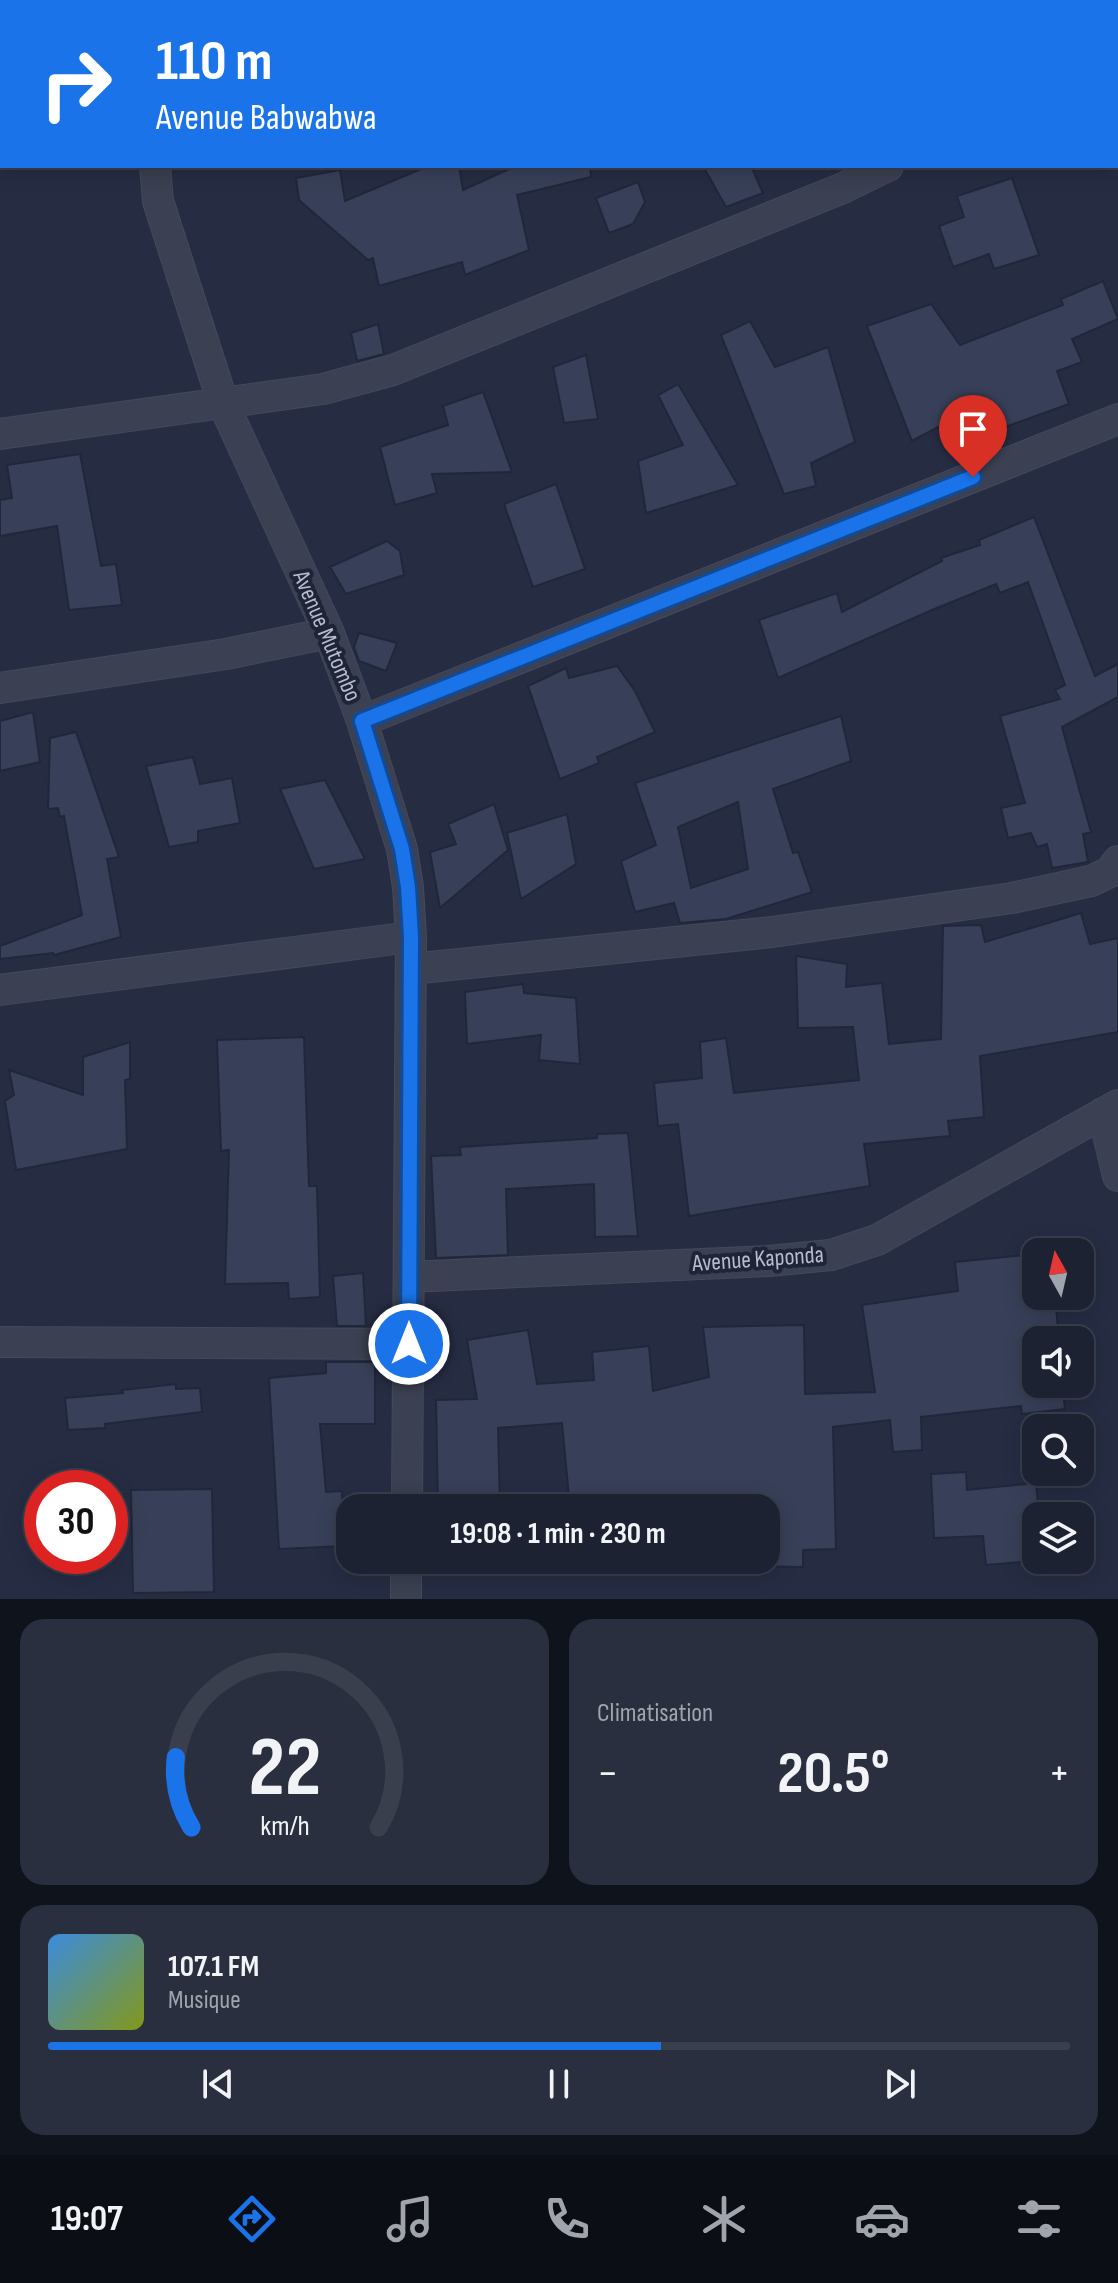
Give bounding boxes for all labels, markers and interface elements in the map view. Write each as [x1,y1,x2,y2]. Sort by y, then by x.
text: 110 m [156,29,272,96]
icon: right [24,32,128,136]
text: Avenue Babwabwa [156,97,377,140]
pin [939,395,1007,477]
icon: arrive [951,407,995,451]
street label: Avenue Mutombo [286,565,368,706]
north arrow [1022,1238,1094,1310]
map controls [1022,1238,1094,1574]
street label: Avenue Kaponda [690,1240,825,1278]
position arrow [367,1302,451,1386]
button: sound [1022,1326,1094,1398]
button: search [1022,1414,1094,1486]
speed limit sign: 30 [24,1470,128,1574]
button: layers [1022,1502,1094,1574]
text: 19:08 · 1 min · 230 m [450,1516,666,1552]
text: Climatisation [597,1698,713,1729]
text: 22 [248,1719,321,1819]
text: 20.5° [777,1738,890,1810]
text: − [597,1747,619,1800]
text: + [1048,1747,1070,1800]
text: km/h [260,1809,309,1844]
text: 107.1 FM [168,1949,259,1985]
text: Musique [168,1985,241,2016]
icon: previous [196,2062,240,2106]
icon: pause [537,2062,581,2106]
icon: next [878,2062,922,2106]
icon: directions [224,2191,280,2247]
icon: music [382,2191,438,2247]
icon: phone [539,2191,595,2247]
icon: climate [696,2191,752,2247]
icon: car [854,2191,910,2247]
icon: filters [1011,2191,1067,2247]
text: 19:07 [51,2198,123,2241]

